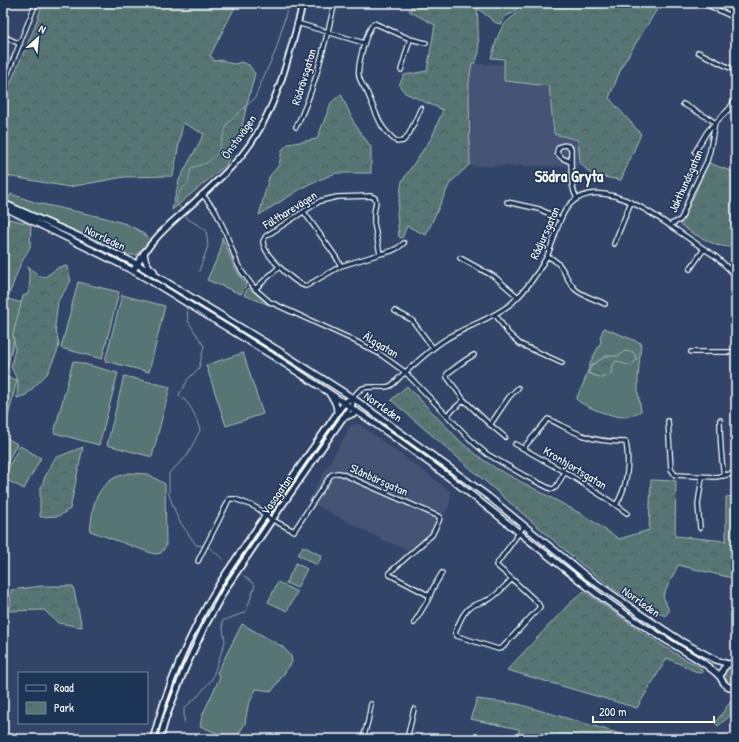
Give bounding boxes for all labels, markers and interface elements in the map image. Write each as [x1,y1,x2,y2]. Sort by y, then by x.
north arrow [18,18,58,58]
text: N [37,22,48,37]
street label: Rödrävsgatan [287,47,320,107]
street label: Önstavägen [217,111,260,162]
street label: Jakthundsgatan [664,147,707,215]
district label: Södra Gryta [535,165,604,188]
street label: Fältharevägen [259,186,320,233]
street label: Rådjursgatan [525,204,564,262]
street label: Norrleden [82,221,128,254]
street label: Älggatan [360,327,402,362]
street label: Norrleden [361,387,406,426]
street label: Kronhjortsgatan [540,442,610,493]
street label: Slånbärsgatan [347,459,411,500]
street label: Vasagatan [257,471,296,518]
street label: Norrleden [619,582,664,621]
legend [18,672,148,724]
text: Road [54,679,74,696]
scale bar [593,698,714,724]
text: Park [54,699,74,716]
text: 200 m [599,703,626,720]

